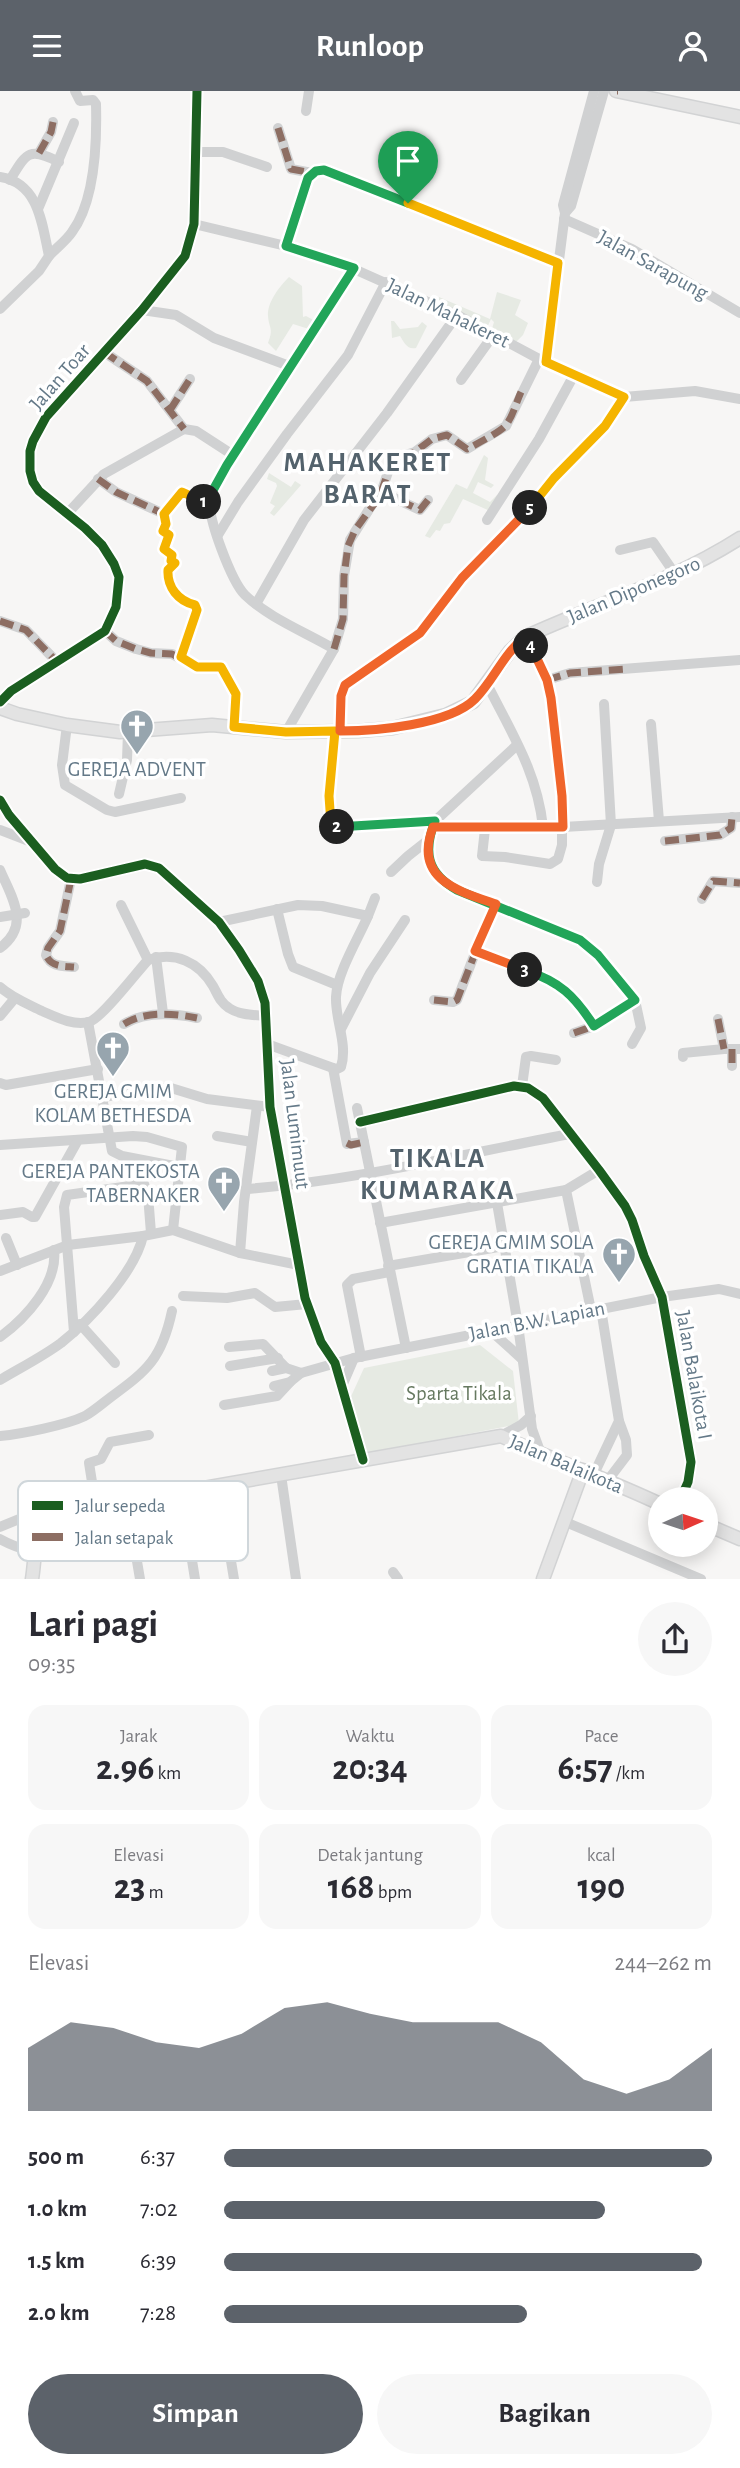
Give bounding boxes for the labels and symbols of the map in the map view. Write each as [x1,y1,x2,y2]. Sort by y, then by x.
pin [378,131,438,203]
street label: Jalan Sarapung [594,226,712,304]
street label: Jalan Mahakeret [383,274,513,352]
street label: Jalan Toar [26,340,94,414]
district label: MAHAKERET BARAT [284,449,452,509]
pin: 1 [186,485,222,519]
pin: 5 [512,491,548,525]
street label: Jalan Diponegoro [565,553,703,627]
pin: 4 [514,629,548,663]
church icon: GEREJA ADVENT [118,707,156,756]
place label: GEREJA ADVENT [68,759,206,780]
pin: 2 [320,809,354,845]
pin: 3 [508,953,542,987]
church icon: GEREJA GMIM KOLAM BETHESDA [94,1029,132,1078]
street label: Jalan Lumimuut [277,1058,313,1190]
place label: GEREJA GMIM KOLAM BETHESDA [35,1081,191,1126]
district label: TIKALA KUMARAKA [360,1145,516,1205]
place label: GEREJA PANTEKOSTA TABERNAKER [22,1161,200,1206]
church icon: GEREJA PANTEKOSTA TABERNAKER [205,1164,243,1213]
place label: GEREJA GMIM SOLA GRATIA TIKALA [428,1232,594,1277]
church icon: GEREJA GMIM SOLA GRATIA TIKALA [600,1235,638,1284]
street label: Jalan B.W. Lapian [467,1298,607,1344]
street label: Jalan Balaikota I [672,1309,716,1441]
park label: Sparta Tikala [406,1383,512,1404]
street label: Jalan Balaikota [506,1431,626,1498]
legend [18,1481,248,1561]
north arrow [648,1487,718,1557]
text: Jalur sepeda [75,1497,166,1516]
text: Jalan setapak [75,1529,174,1548]

